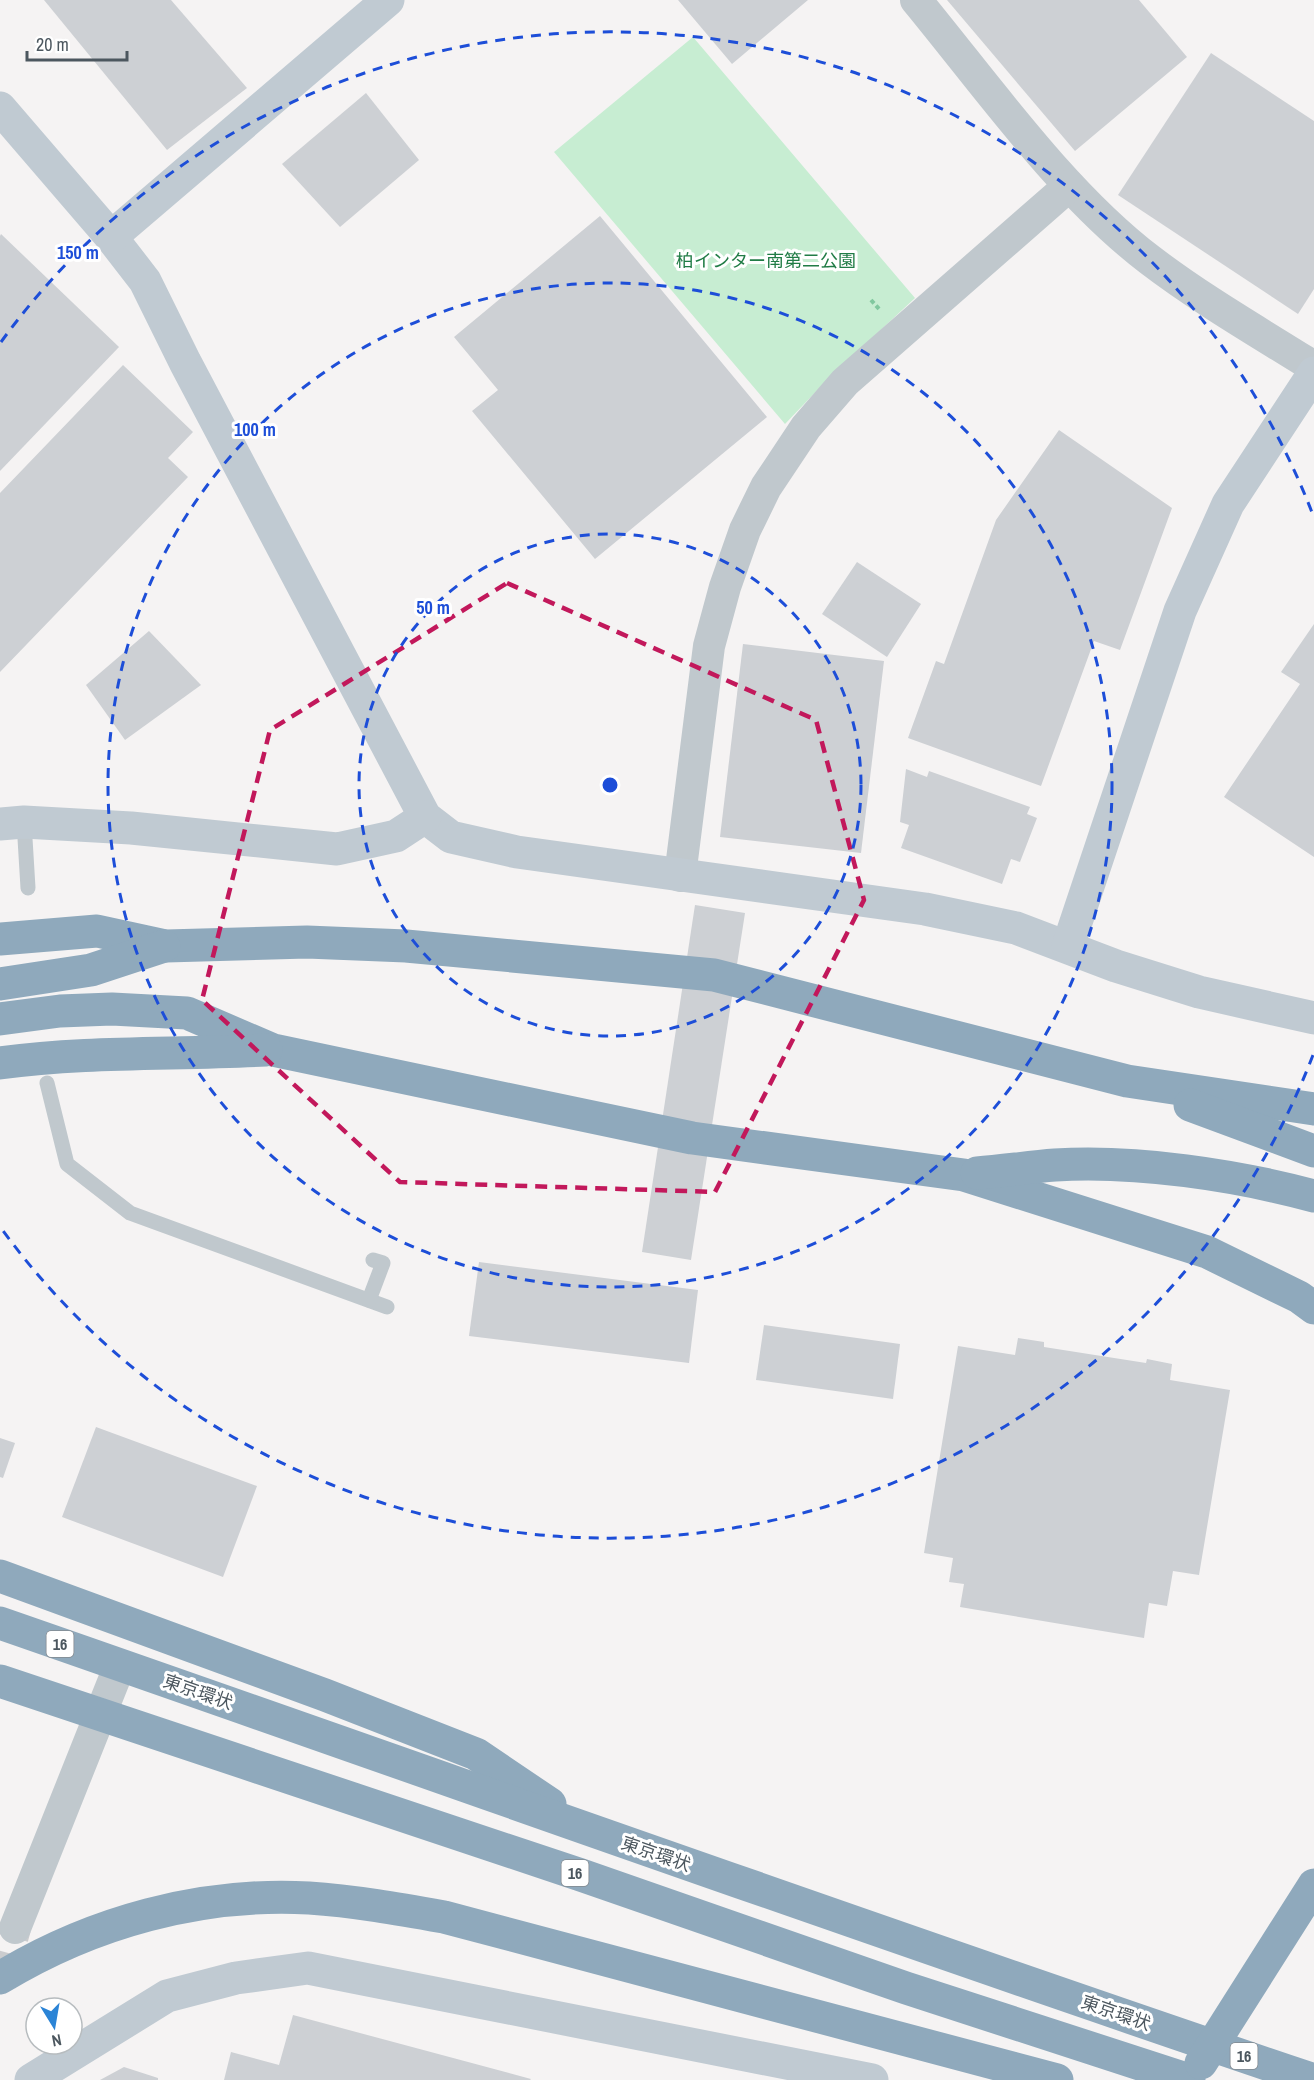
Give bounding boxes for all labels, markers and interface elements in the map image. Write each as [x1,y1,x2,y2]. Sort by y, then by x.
scale bar [27,24,128,62]
text: 20 m [36,32,69,57]
text: 150 m [57,240,99,265]
park label: 柏インター南第二公園 [676,248,856,273]
text: 100 m [234,417,276,442]
text: 50 m [416,595,450,620]
centre of rings [600,775,620,795]
road number: 16 [46,1631,74,1657]
street label: 東京環状 [160,1668,236,1715]
street label: 東京環状 [618,1830,694,1877]
road number: 16 [562,1860,588,1886]
street label: 東京環状 [1078,1989,1154,2036]
north arrow [24,1996,84,2056]
text: N [50,2029,64,2052]
road number: 16 [1230,2043,1258,2069]

